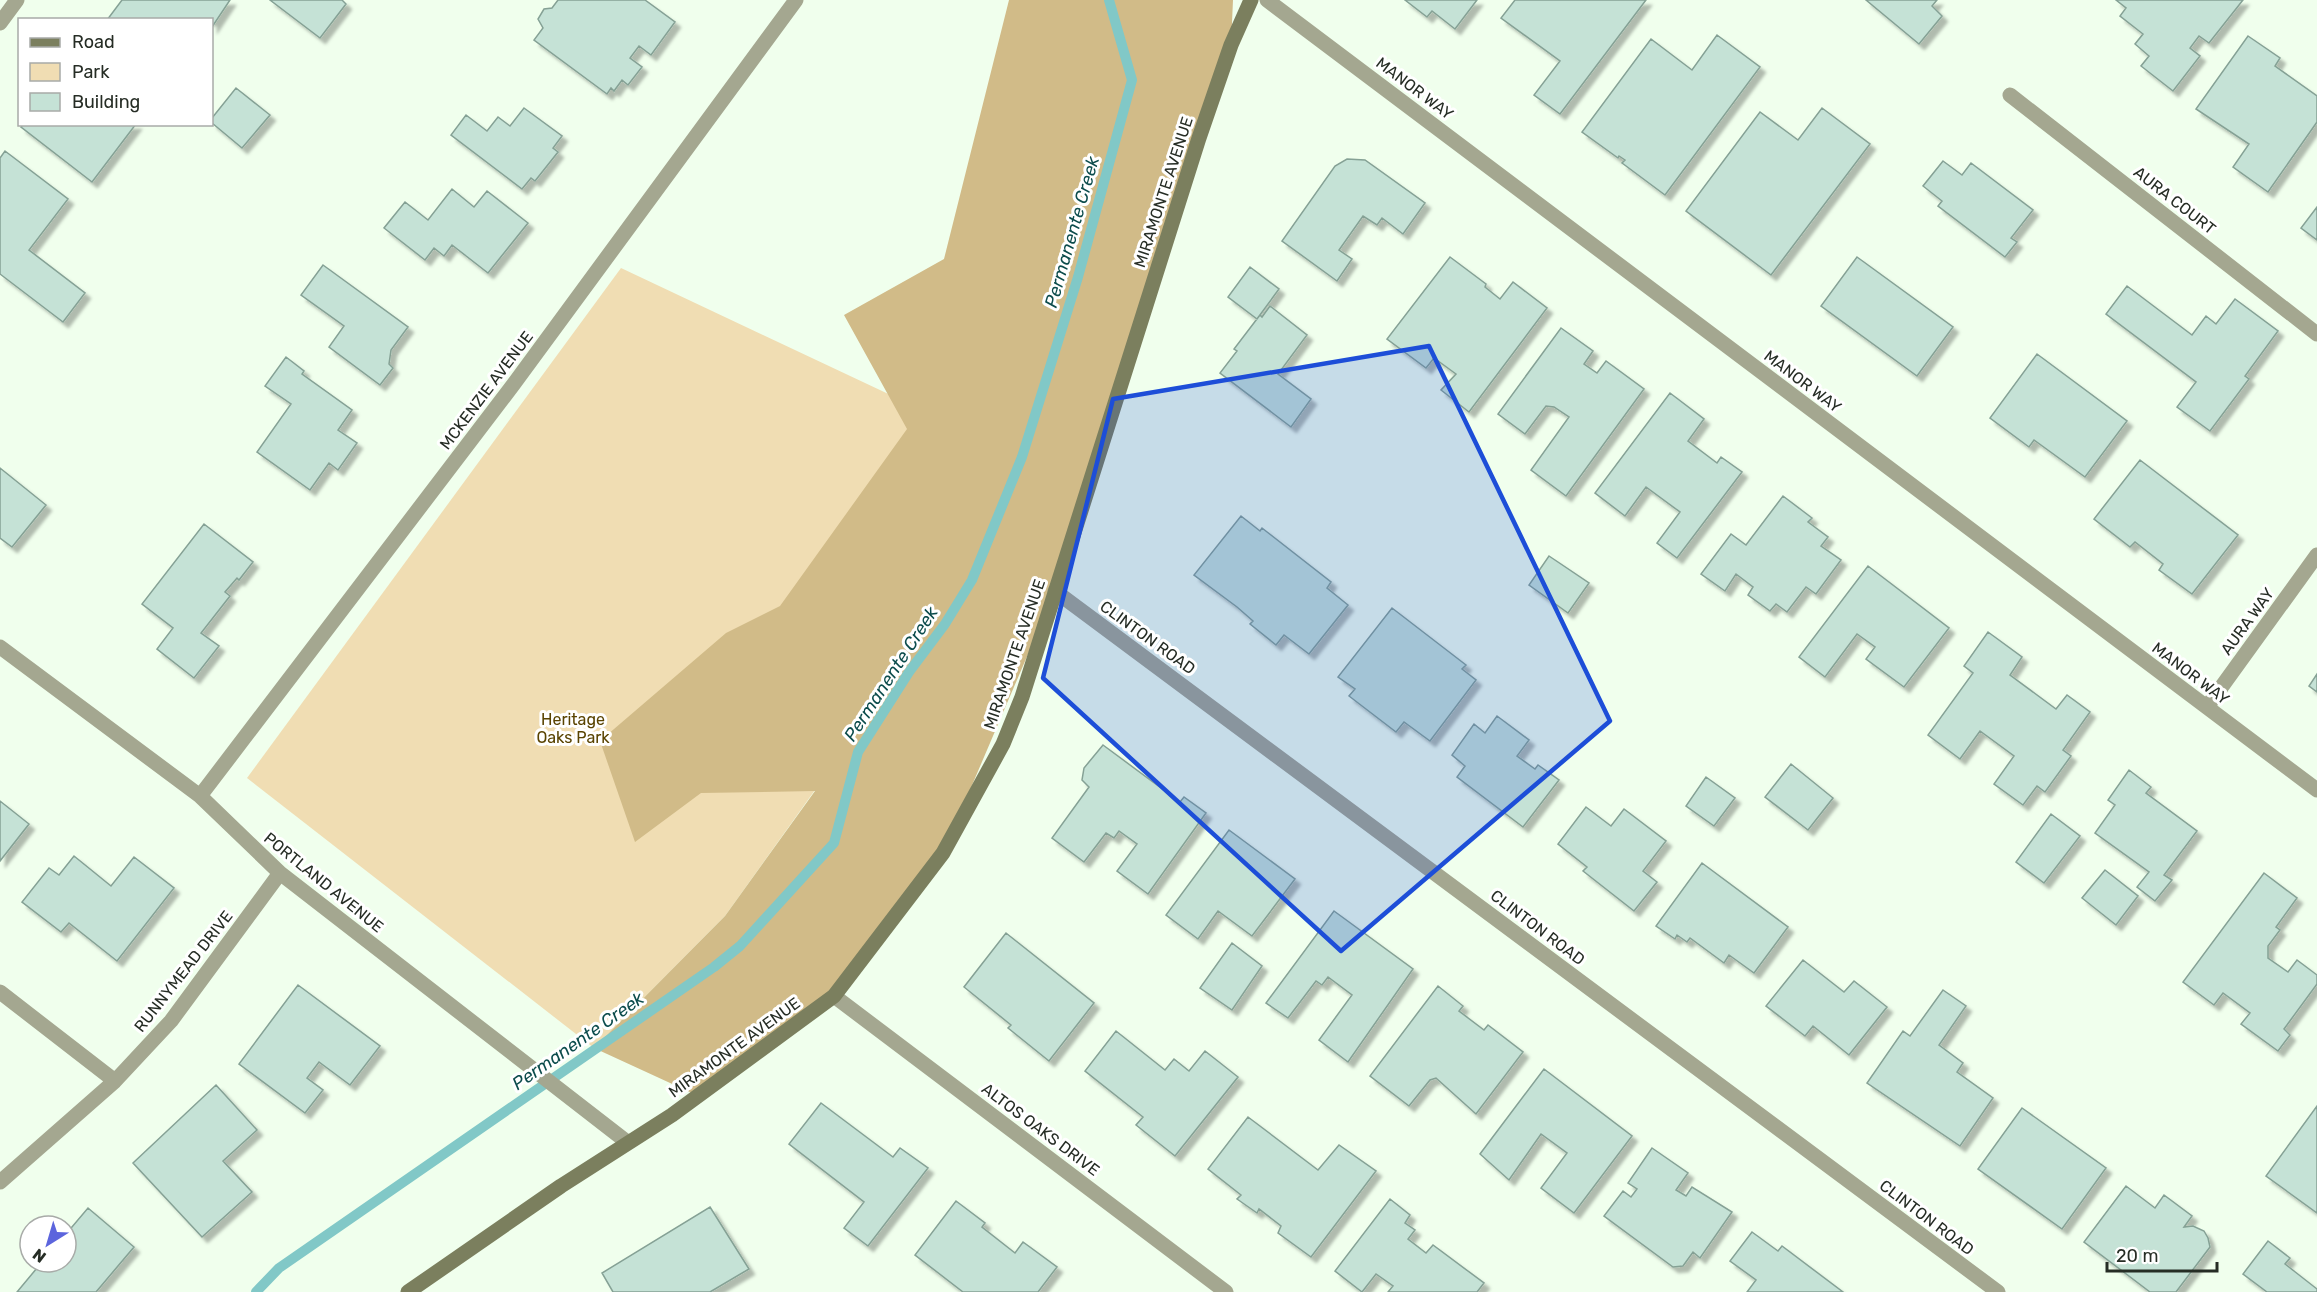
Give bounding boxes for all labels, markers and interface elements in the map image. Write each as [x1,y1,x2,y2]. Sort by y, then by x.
legend [18,18,213,126]
text: Road [72,31,115,53]
street label: MANOR WAY [1372,53,1457,124]
text: Park [72,61,110,83]
text: Building [72,91,140,113]
street label: MIRAMONTE AVENUE [1130,114,1197,270]
water label: Permanente Creek [1040,153,1104,310]
street label: AURA COURT [2130,163,2219,238]
street label: MCKENZIE AVENUE [436,327,537,453]
street label: MANOR WAY [1760,346,1845,417]
street label: MIRAMONTE AVENUE [980,577,1049,732]
street label: AURA WAY [2217,584,2278,659]
street label: CLINTON ROAD [1096,597,1199,678]
water label: Permanente Creek [839,602,943,746]
street label: MANOR WAY [2148,638,2233,709]
park label: Heritage Oaks Park [536,710,610,747]
street label: PORTLAND AVENUE [260,828,387,936]
street label: CLINTON ROAD [1487,886,1588,969]
street label: RUNNYMEAD DRIVE [130,907,237,1036]
water label: Permanente Creek [508,987,649,1095]
street label: MIRAMONTE AVENUE [665,993,804,1101]
street label: ALTOS OAKS DRIVE [978,1079,1103,1180]
street label: CLINTON ROAD [1876,1176,1977,1259]
north arrow [18,1214,78,1274]
scale bar [2107,1235,2216,1273]
text: N [29,1245,50,1267]
text: 20 m [2116,1245,2158,1267]

